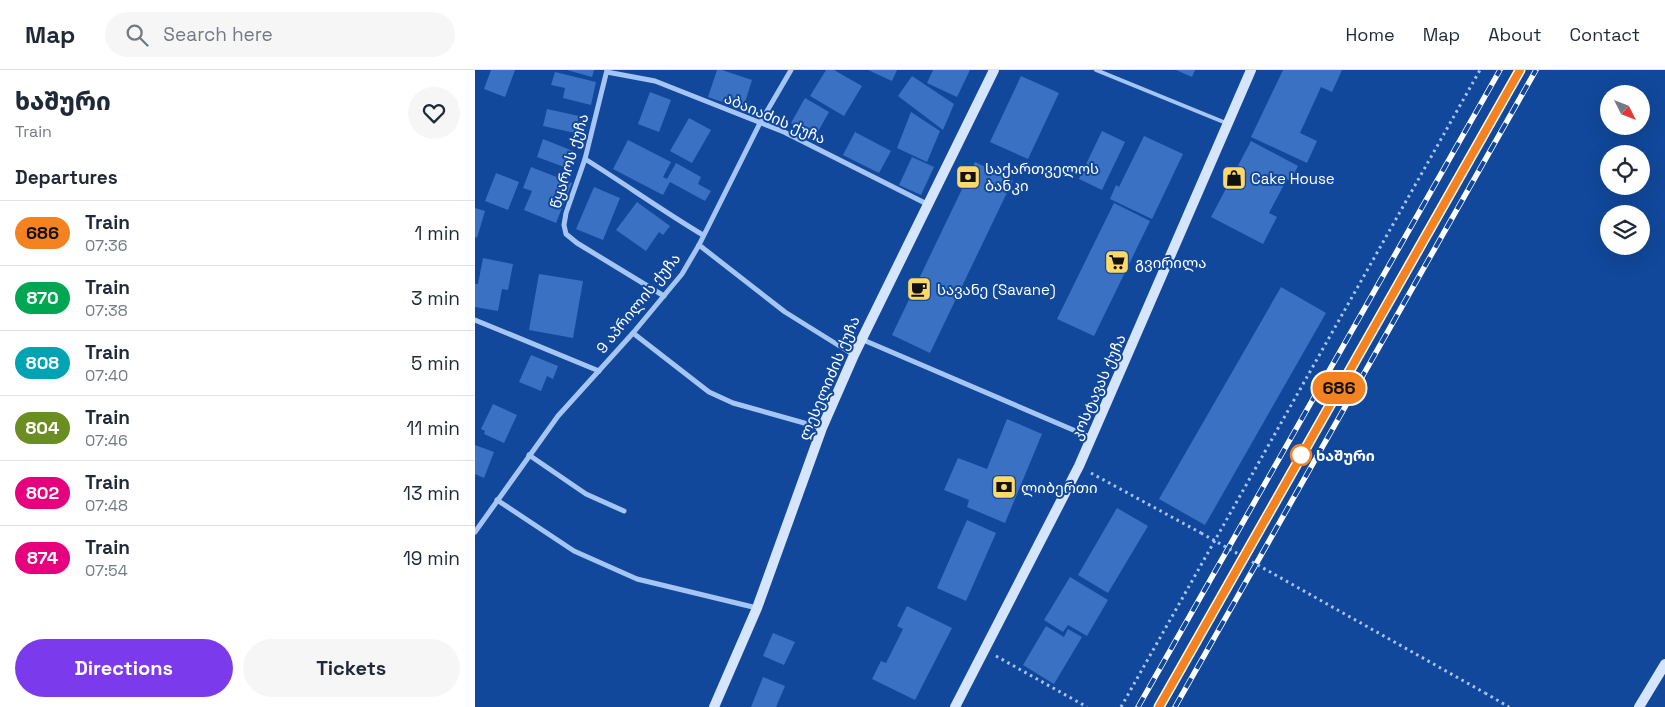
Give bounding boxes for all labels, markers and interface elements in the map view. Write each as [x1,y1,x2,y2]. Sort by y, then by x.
search box [105,12,455,57]
text: Map [25,19,75,50]
icon: search [123,21,151,49]
text: Search here [163,22,273,47]
text: Home [1346,23,1395,46]
text: Map [1423,23,1460,46]
text: About [1488,23,1542,46]
text: Contact [1570,23,1640,46]
north arrow [1600,85,1650,135]
map controls [1600,85,1650,255]
text: ხაშური [15,86,111,117]
button: heart [408,87,460,139]
street label: აბაიაძის ქუჩა [722,88,828,148]
street label: წყაროს ქუჩა [546,111,592,211]
text: Train [15,121,52,142]
button: locate [1600,145,1650,195]
place label: საქართველოს ბანკი [985,159,1099,195]
bank icon: საქართველოს ბანკი [955,164,981,190]
text: Departures [15,165,118,190]
shop icon: Cake House [1221,165,1247,191]
place label: Cake House [1251,169,1335,188]
button: layers [1600,205,1650,255]
text: Train [85,210,130,235]
text: 686 [26,221,59,244]
text: 1 min [415,221,460,246]
text: 07:36 [85,235,128,256]
street label: 9 აპრილის ქუჩა [592,249,684,357]
supermarket icon: გვირილა [1104,249,1130,275]
place label: გვირილა [1135,253,1206,272]
text: Train [85,275,130,300]
cafe icon: სავანე (Savane) [906,276,932,302]
place label: სავანე (Savane) [937,280,1056,300]
text: 870 [26,286,59,309]
text: 3 min [411,286,460,311]
text: 07:38 [85,300,128,321]
street label: ლესელიძის ქუჩა [794,313,864,443]
street label: კოსტავას ქუჩა [1066,331,1130,443]
text: Train [85,340,130,365]
text: 808 [26,351,59,374]
text: 5 min [411,351,460,376]
text: 07:40 [85,365,128,386]
line badge: 686 [1310,372,1368,404]
text: 686 [1322,376,1356,399]
text: Train [85,405,130,430]
text: 804 [26,416,59,439]
text: 11 min [407,416,460,441]
text: 07:46 [85,430,128,451]
marker: ხაშური [1290,444,1312,466]
place label: ხაშური [1316,446,1375,465]
text: Train [85,470,130,495]
bank icon: ლიბერთი [991,474,1017,500]
place label: ლიბერთი [1021,478,1098,497]
text: 802 [26,481,59,504]
text: 13 min [403,481,460,506]
text: 07:48 [85,495,128,516]
text: Train [85,535,130,560]
text: 874 [27,546,58,569]
text: 19 min [403,546,460,571]
text: 07:54 [85,560,128,581]
button: Directions [15,639,233,697]
button: Tickets [243,639,460,697]

